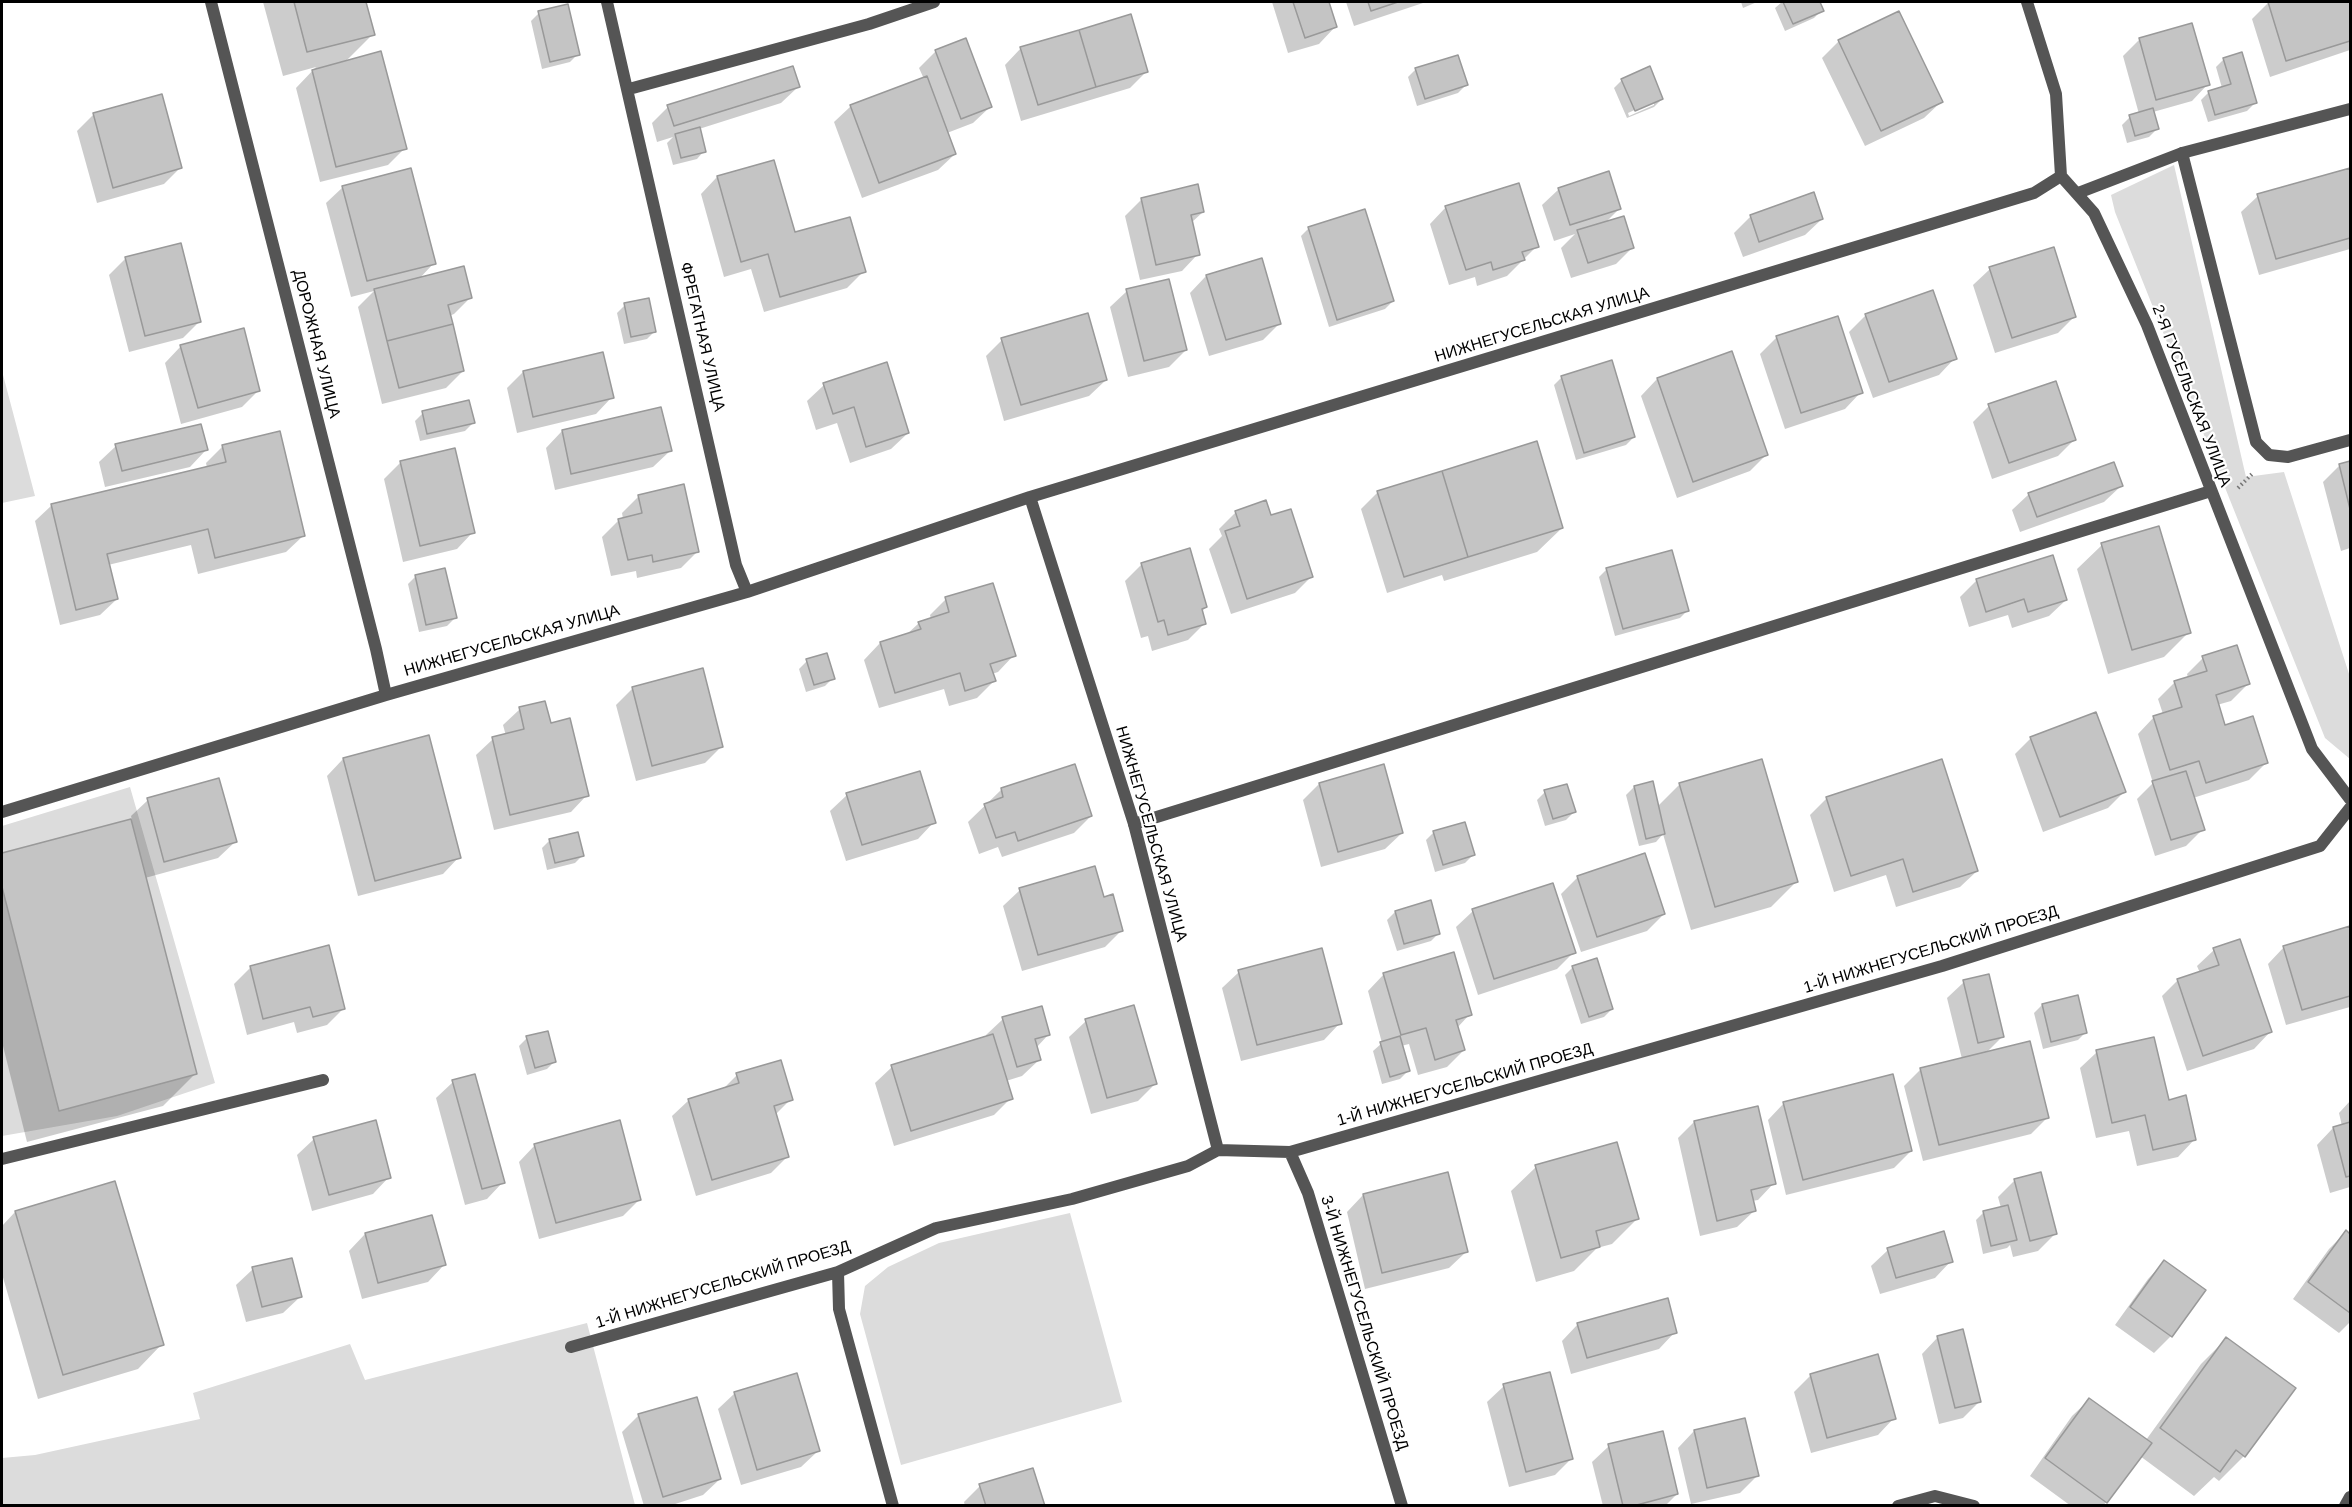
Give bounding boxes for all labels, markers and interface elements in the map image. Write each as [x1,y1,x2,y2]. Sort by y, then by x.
street label: ФРЕГАТНАЯ УЛИЦА [675,260,729,414]
street label: ДОРОЖНАЯ УЛИЦА [288,268,344,420]
street label: НИЖНЕГУСЕЛЬСКАЯ УЛИЦА [1432,283,1652,367]
street label: 2-Я ГУСЕЛЬСКАЯ УЛИЦА [2147,302,2235,490]
street label: НИЖНЕГУСЕЛЬСКАЯ УЛИЦА [402,601,622,681]
street label: НИЖНЕГУСЕЛЬСКАЯ УЛИЦА [1111,724,1191,944]
street label: 1-Й НИЖНЕГУСЕЛЬСКИЙ ПРОЕЗД [1801,902,2061,998]
street label: 1-Й НИЖНЕГУСЕЛЬСКИЙ ПРОЕЗД [1335,1039,1595,1131]
street label: 3-Й НИЖНЕГУСЕЛЬСКИЙ ПРОЕЗД [1316,1193,1412,1453]
street label: 1-Й НИЖНЕГУСЕЛЬСКИЙ ПРОЕЗД [593,1237,853,1333]

